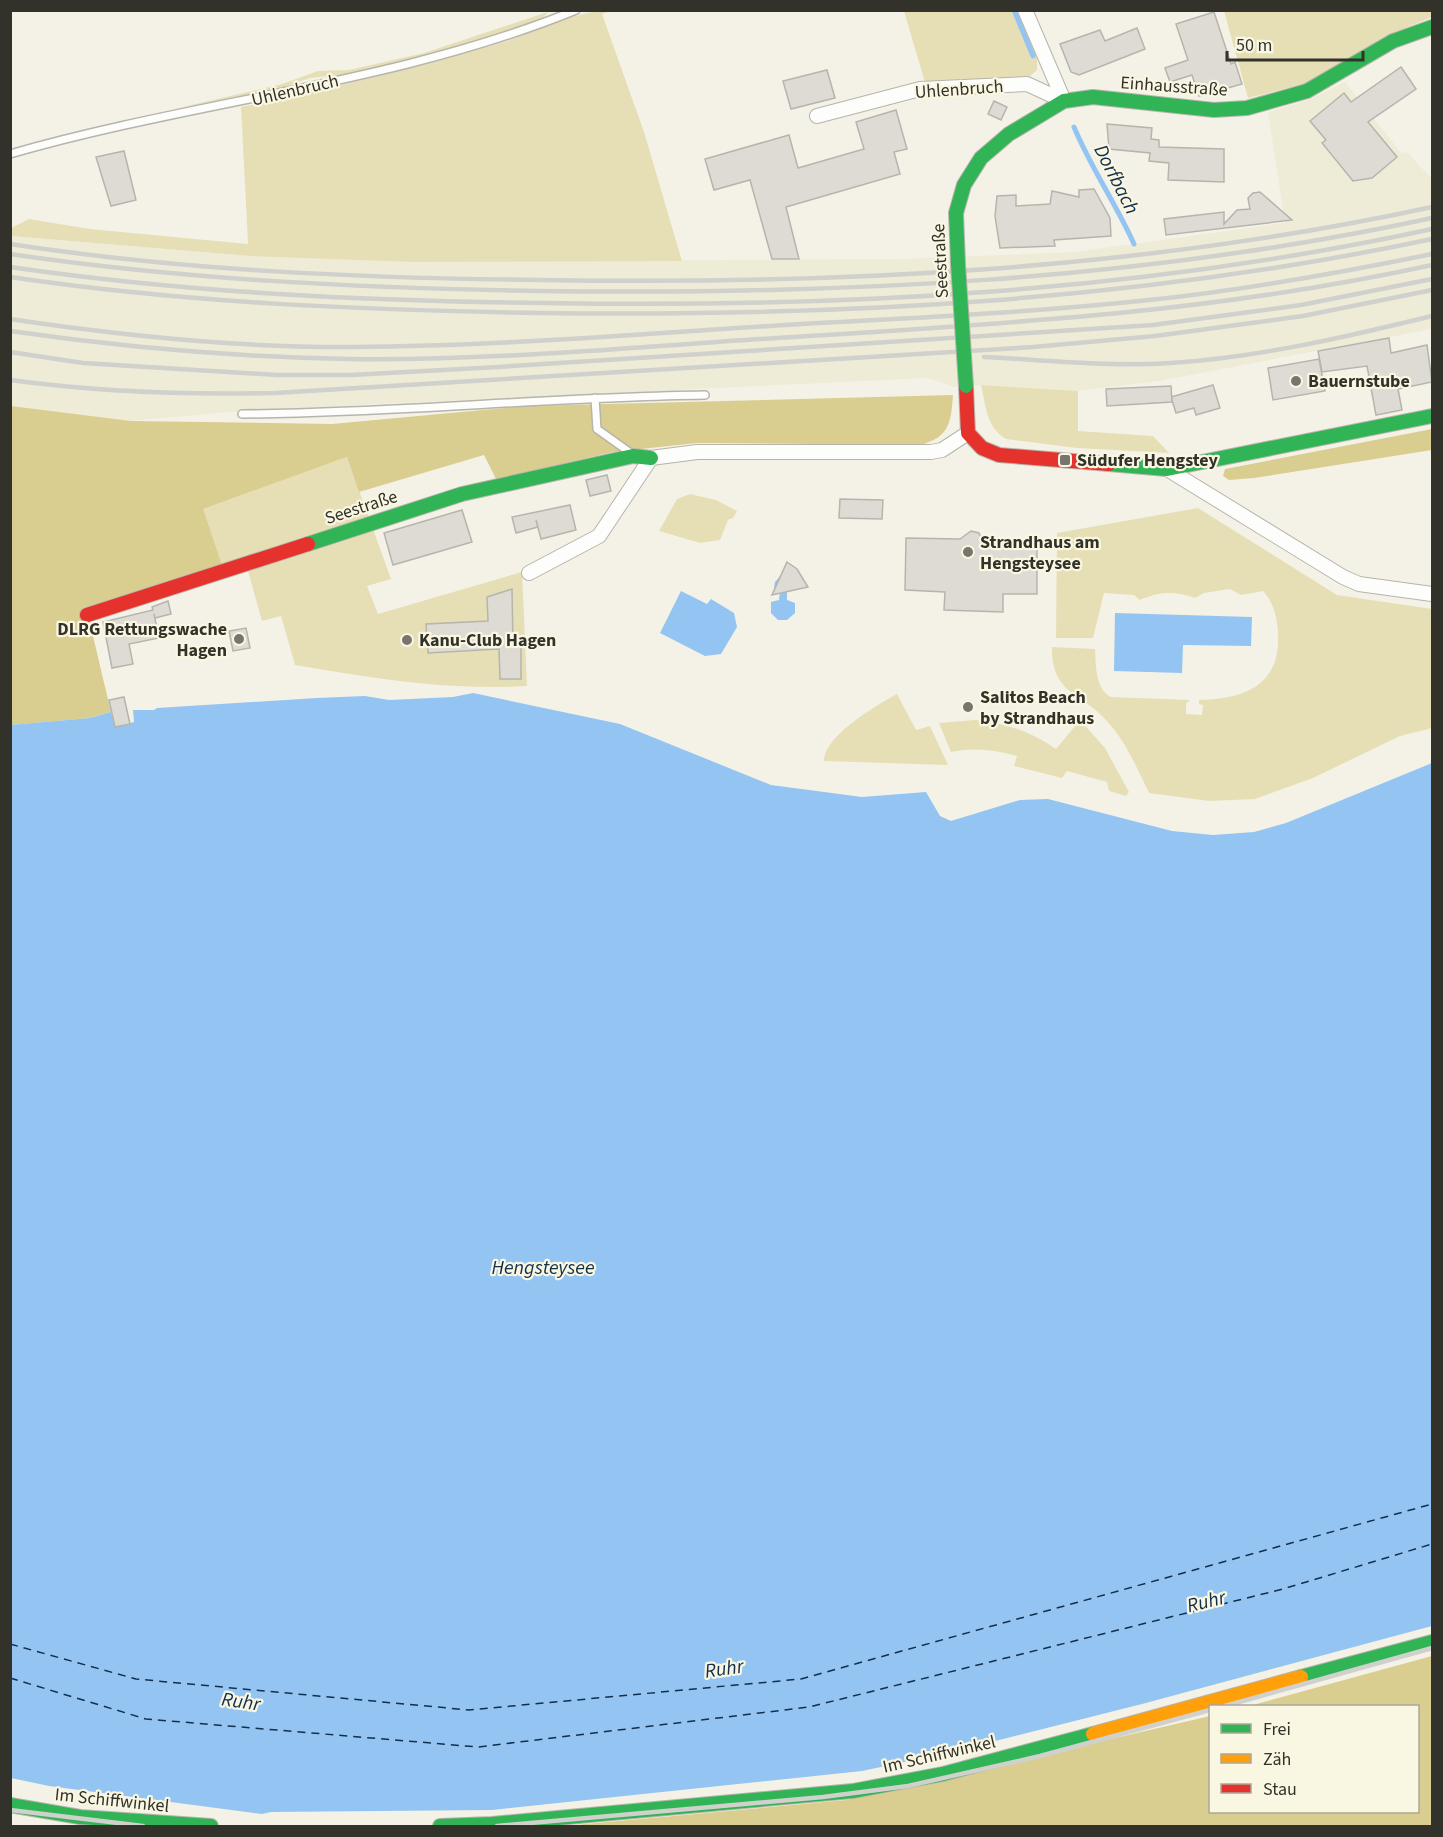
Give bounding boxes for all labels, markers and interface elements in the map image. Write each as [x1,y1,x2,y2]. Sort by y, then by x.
scale bar [1227,24,1364,62]
text: 50 m [1236,33,1272,58]
street label: Uhlenbruch [249,68,341,113]
street label: Einhausstraße [1120,70,1228,103]
street label: Uhlenbruch [914,74,1004,105]
water label: Dorfbach [1087,140,1146,219]
street label: Seestraße [926,223,955,299]
place label: Bauernstube [1308,369,1410,394]
marker: Bauernstube [1289,374,1303,388]
place label: Südufer Hengstey [1077,448,1219,473]
marker: Südufer Hengstey [1058,453,1072,467]
street label: Seestraße [322,484,401,531]
place label: Strandhaus am Hengsteysee [980,530,1100,576]
marker: Strandhaus am Hengsteysee [961,545,975,559]
place label: DLRG Rettungswache Hagen [57,617,227,663]
place label: Kanu-Club Hagen [419,628,556,653]
marker: DLRG Rettungswache Hagen [232,632,246,646]
marker: Kanu-Club Hagen [400,633,414,647]
place label: Salitos Beach by Strandhaus [980,685,1094,731]
marker: Salitos Beach by Strandhaus [961,700,975,714]
water label: Hengsteysee [492,1254,594,1282]
water label: Ruhr [1184,1583,1230,1620]
water label: Ruhr [703,1652,746,1686]
water label: Ruhr [220,1685,263,1719]
legend [1209,1705,1419,1813]
text: Frei [1263,1717,1291,1742]
street label: Im Schiffwinkel [880,1729,998,1780]
text: Zäh [1263,1747,1291,1772]
text: Stau [1263,1777,1297,1802]
street label: Im Schiffwinkel [53,1782,170,1819]

